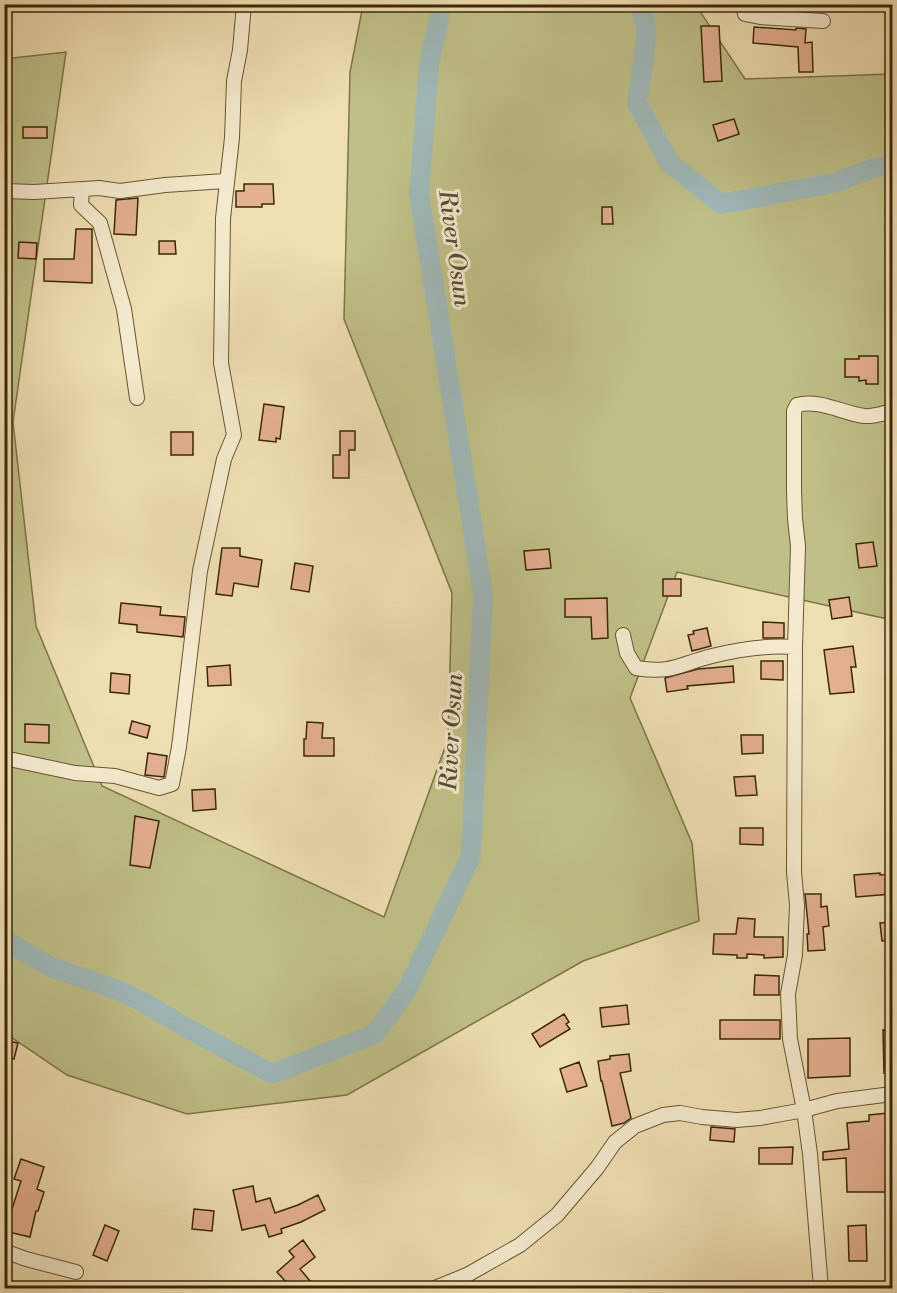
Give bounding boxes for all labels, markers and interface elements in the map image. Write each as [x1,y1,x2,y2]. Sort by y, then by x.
water label: River Osun [431,187,477,309]
water label: River Osun [434,672,470,792]

